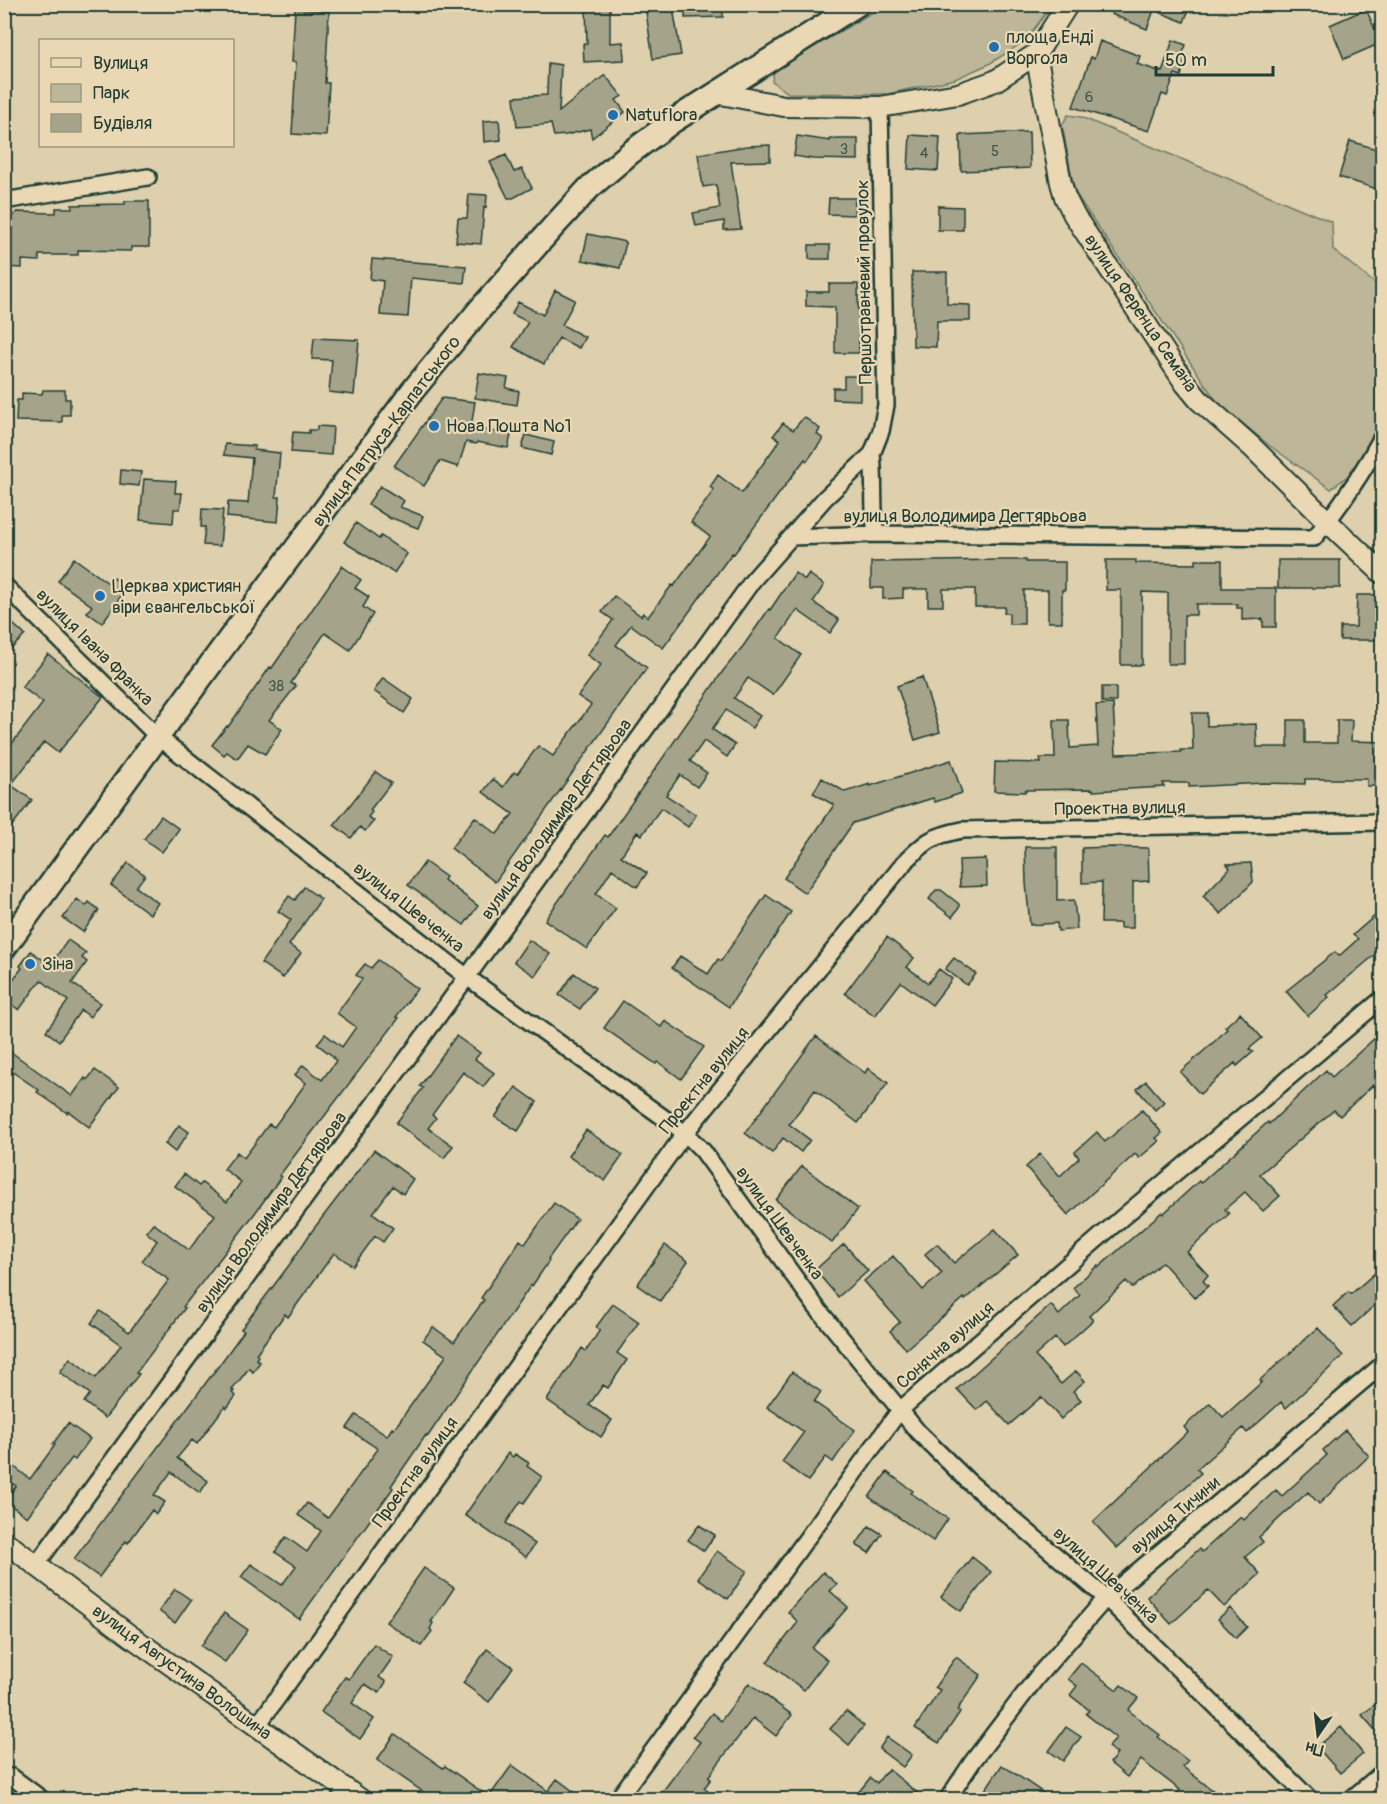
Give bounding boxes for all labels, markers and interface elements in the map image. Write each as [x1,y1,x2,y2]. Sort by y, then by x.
place label: площа Енді Воргола [1006,26,1093,70]
legend [39,39,234,147]
scale bar [1156,39,1273,77]
marker: площа Енді Воргола [987,40,1001,54]
text: 50 m [1165,49,1207,72]
text: Вулиця [93,52,148,75]
text: Парк [93,82,130,105]
house number: 6 [1085,88,1093,107]
place label: Natuflora [625,104,697,127]
marker: Natuflora [606,108,620,122]
text: Будівля [93,112,152,135]
house number: 3 [840,140,848,159]
house number: 5 [991,142,999,161]
house number: 4 [920,144,929,163]
street label: Першотравневий провулок [851,179,878,385]
street label: вулиця Ференца Семана [1079,230,1202,397]
street label: вулиця Патруса-Карпатського [307,331,466,531]
place label: Нова Пошта №1 [446,415,572,438]
marker: Нова Пошта №1 [427,419,441,433]
street label: вулиця Володимира Дегтярьова [843,505,1087,528]
place label: Церква християн віри євангельської [112,575,256,619]
street label: вулиця Івана Франка [31,584,158,711]
marker: Церква християн віри євангельської [93,589,107,603]
house number: 38 [268,677,284,696]
street label: вулиця Володимира Дегтярьова [476,714,637,924]
street label: Проектна вулиця [1054,796,1186,821]
street label: вулиця Шевченка [349,857,469,958]
place label: Зіна [42,953,73,976]
marker: Зіна [23,957,37,971]
street label: Проектна вулиця [654,1022,755,1139]
street label: вулиця Володимира Дегтярьова [191,1107,352,1317]
street label: вулиця Шевченка [731,1162,828,1285]
street label: Сонячна вулиця [892,1297,999,1394]
street label: Проектна вулиця [368,1412,463,1532]
street label: вулиця Тичини [1126,1471,1225,1559]
street label: вулиця Шевченка [1048,1522,1163,1629]
street label: вулиця Августина Волошина [87,1600,276,1745]
north arrow [1288,1705,1348,1765]
text: Пн [1304,1737,1326,1760]

